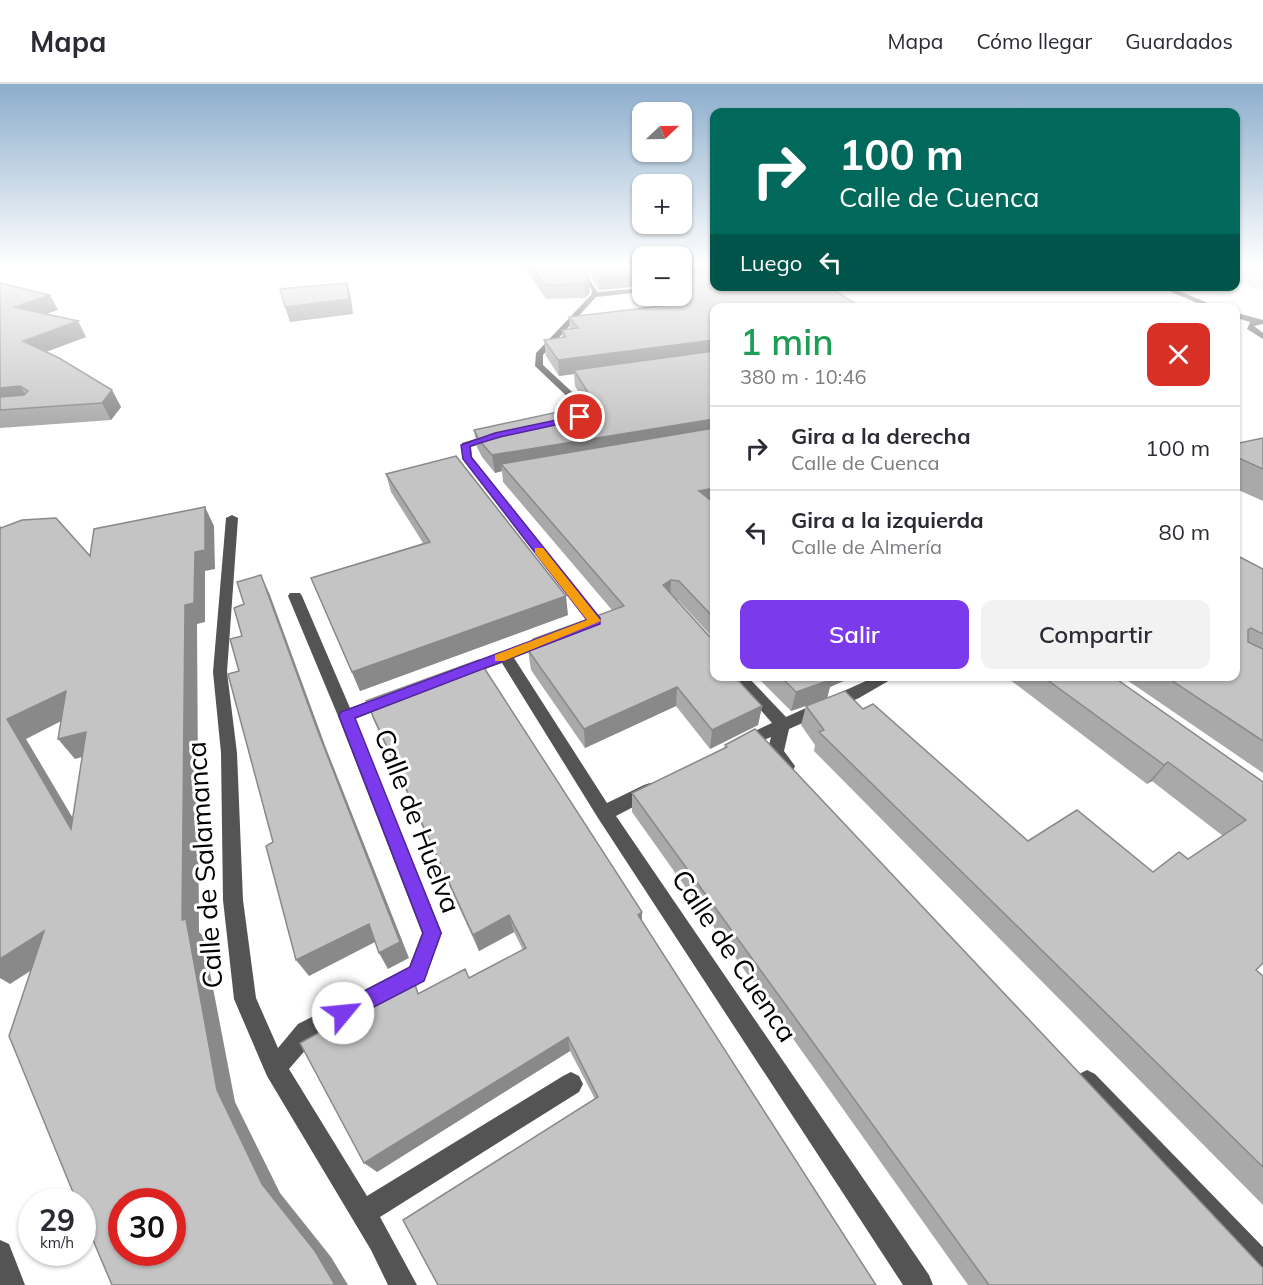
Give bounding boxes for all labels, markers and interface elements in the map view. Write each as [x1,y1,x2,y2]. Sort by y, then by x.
text: Mapa [30,24,106,59]
text: Mapa [888,28,943,54]
text: Cómo llegar [976,28,1092,54]
text: Guardados [1125,28,1233,54]
north arrow [632,102,692,162]
map controls [632,102,692,306]
text: 100 m [839,128,964,181]
icon: right [740,132,818,210]
button: + [632,174,692,234]
text: Calle de Cuenca [839,180,1039,214]
button: − [632,246,692,306]
icon: left [814,246,847,279]
text: Luego [740,249,802,277]
text: 1 min [740,319,834,364]
button: close [1147,323,1210,386]
text: 380 m · 10:46 [740,364,866,389]
pin [554,391,605,442]
icon: arrive [563,400,596,433]
text: Gira a la derecha [791,422,971,450]
icon: right [740,432,773,465]
text: 100 m [1145,434,1210,462]
text: Calle de Cuenca [791,450,939,475]
text: Gira a la izquierda [791,506,984,534]
icon: left [740,516,773,549]
text: 80 m [1159,518,1210,546]
text: Calle de Almería [791,534,942,559]
button: Salir [740,600,969,669]
button: Compartir [981,600,1210,669]
street label: Calle de Huelva [367,724,469,917]
street label: Calle de Salamanca [178,740,230,990]
street label: Calle de Cuenca [665,863,805,1048]
position arrow [311,981,375,1045]
speed limit sign: 30 [108,1188,186,1266]
text: 29 [39,1201,75,1239]
text: km/h [40,1233,74,1252]

